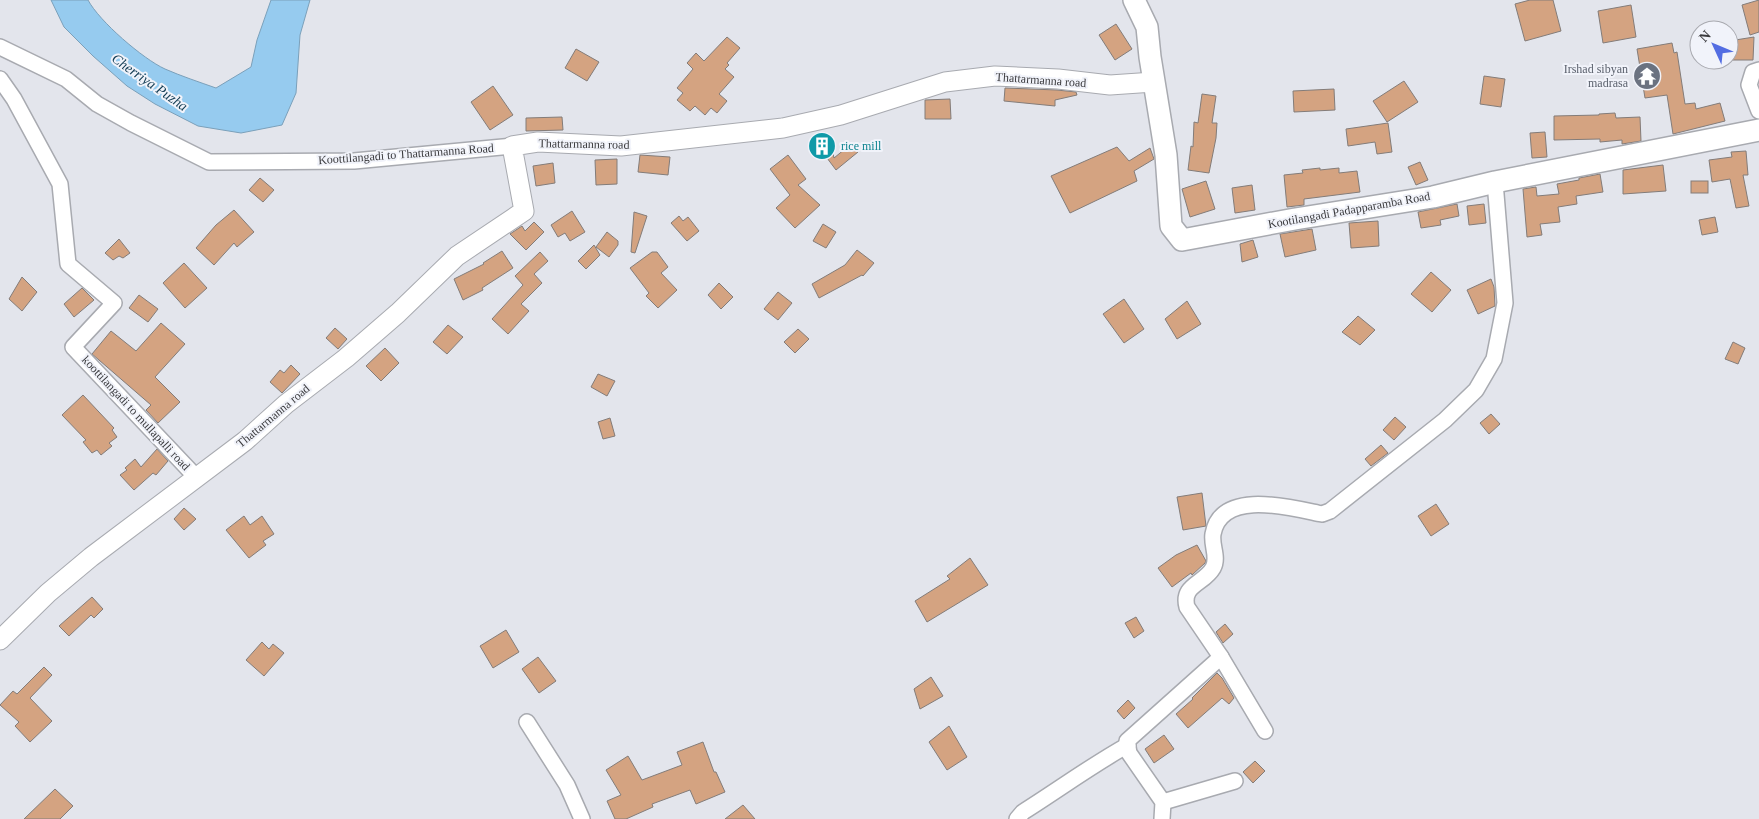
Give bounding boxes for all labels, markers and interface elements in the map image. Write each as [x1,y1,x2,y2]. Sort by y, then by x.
north arrow [1689,20,1739,70]
text: N [1696,27,1714,45]
water label: Cherriya Puzha [109,51,190,114]
temple icon: Irshad sibyan madrasa [1632,61,1662,91]
place label: Irshad sibyan madrasa [1564,62,1629,90]
street label: Thattarmanna road [995,70,1087,90]
building icon: rice mill [807,131,837,161]
street label: Thattarmanna road [538,136,630,152]
place label: rice mill [841,139,882,153]
street label: Koottilangadi to Thattarmanna Road [318,141,494,167]
street label: Kootilangadi Padapparamba Road [1267,189,1431,231]
street label: koottilangadi to mullapalli road [79,353,193,473]
street label: Thattarmanna road [234,381,312,451]

